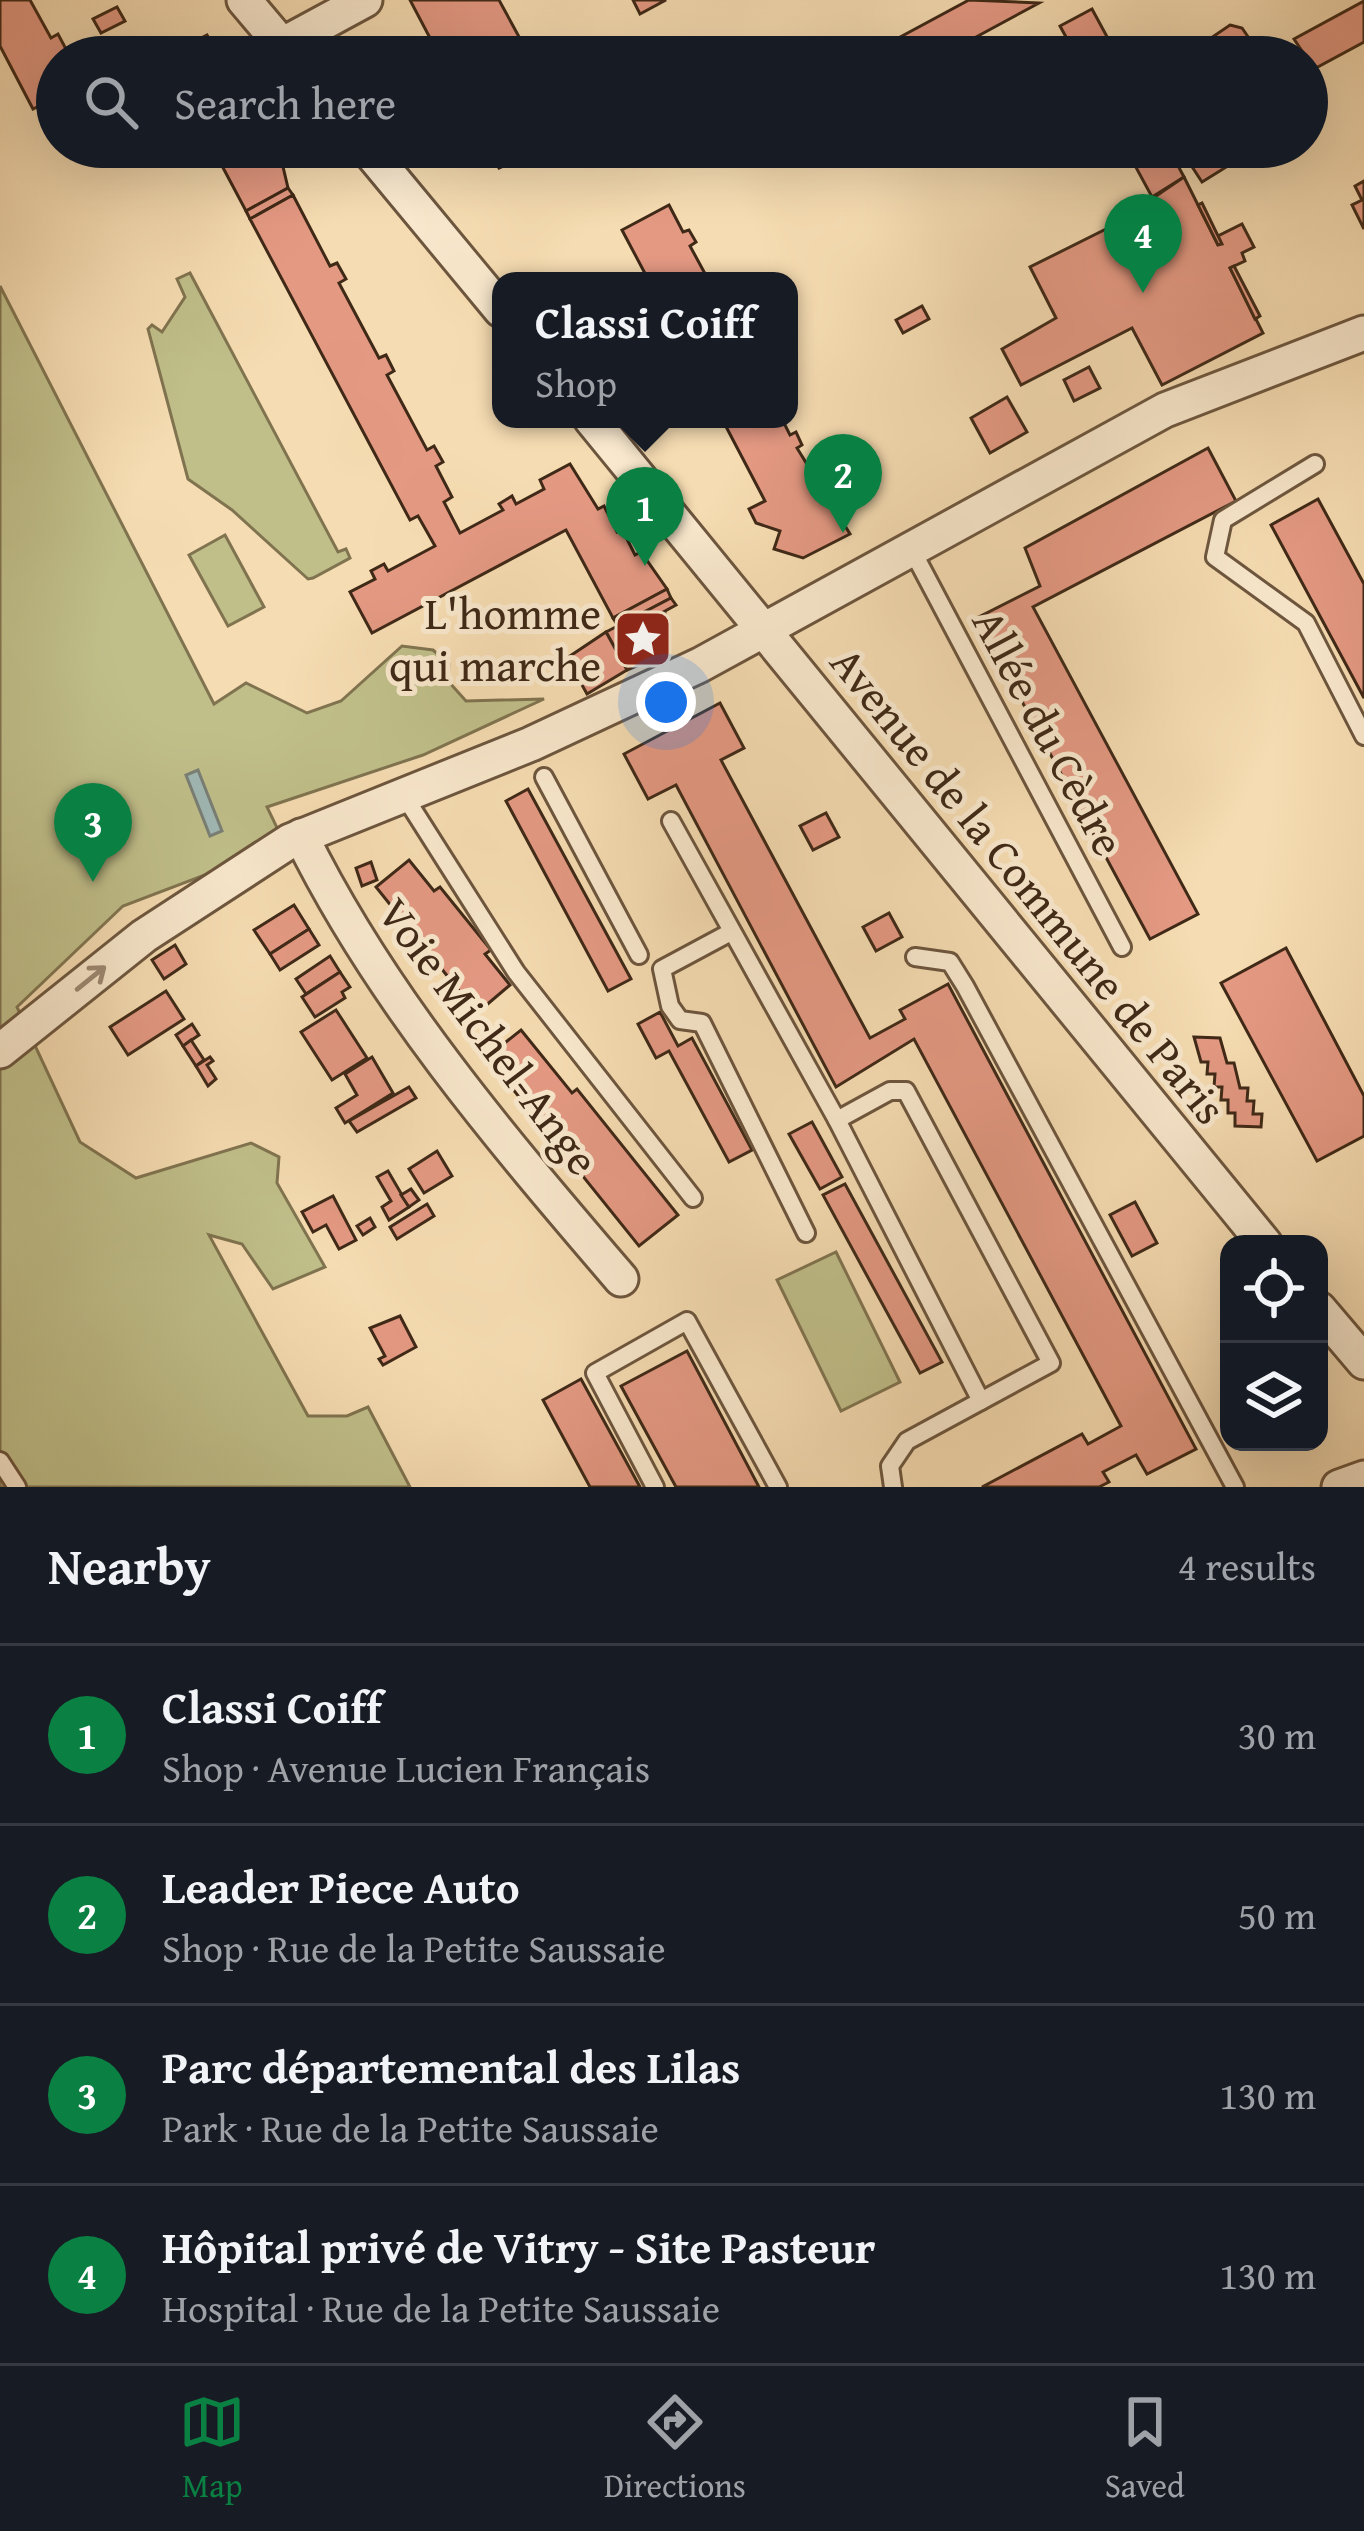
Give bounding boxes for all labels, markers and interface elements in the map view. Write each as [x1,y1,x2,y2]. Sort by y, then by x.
search box [36,36,1328,168]
icon: search [78,69,144,135]
text: Search here [174,70,396,135]
pin: 4 [1104,194,1182,293]
popup [492,272,798,428]
text: Classi Coiff [535,289,755,354]
text: Shop [535,354,617,411]
pin: 2 [804,434,882,533]
pin: 1 [606,467,684,566]
place label: L'homme qui marche [389,580,601,697]
street label: Allée du Cèdre [957,597,1142,867]
place icon: L'homme qui marche [612,608,674,670]
street label: Avenue de la Commune de Paris [816,632,1243,1138]
your location [636,672,696,732]
pin: 3 [54,783,132,882]
street label: Voie Michel-Ange [363,883,615,1188]
one-way arrow [75,965,107,992]
map controls [1220,1235,1328,1451]
button: locate [1220,1235,1328,1343]
button: layers [1220,1343,1328,1451]
text: Nearby [48,1528,211,1603]
text: 4 results [1178,1537,1316,1594]
text: Classi Coiff [162,1674,382,1739]
text: 1 [77,1706,97,1763]
text: 30 m [1238,1706,1316,1763]
text: Shop · Avenue Lucien Français [162,1739,650,1796]
text: Leader Piece Auto [162,1854,520,1919]
text: 2 [77,1886,97,1943]
text: 50 m [1238,1886,1316,1943]
text: Shop · Rue de la Petite Saussaie [162,1919,666,1976]
text: Parc départemental des Lilas [162,2034,740,2099]
text: 3 [77,2066,97,2123]
text: 130 m [1219,2066,1316,2123]
text: Park · Rue de la Petite Saussaie [162,2099,659,2156]
text: Hôpital privé de Vitry - Site Pasteur [162,2214,876,2279]
text: 4 [77,2246,97,2303]
text: 130 m [1219,2246,1316,2303]
text: Hospital · Rue de la Petite Saussaie [162,2279,720,2336]
tab: Map [179,2389,245,2509]
tab: Directions [604,2389,746,2509]
tab: Saved [1105,2389,1185,2509]

